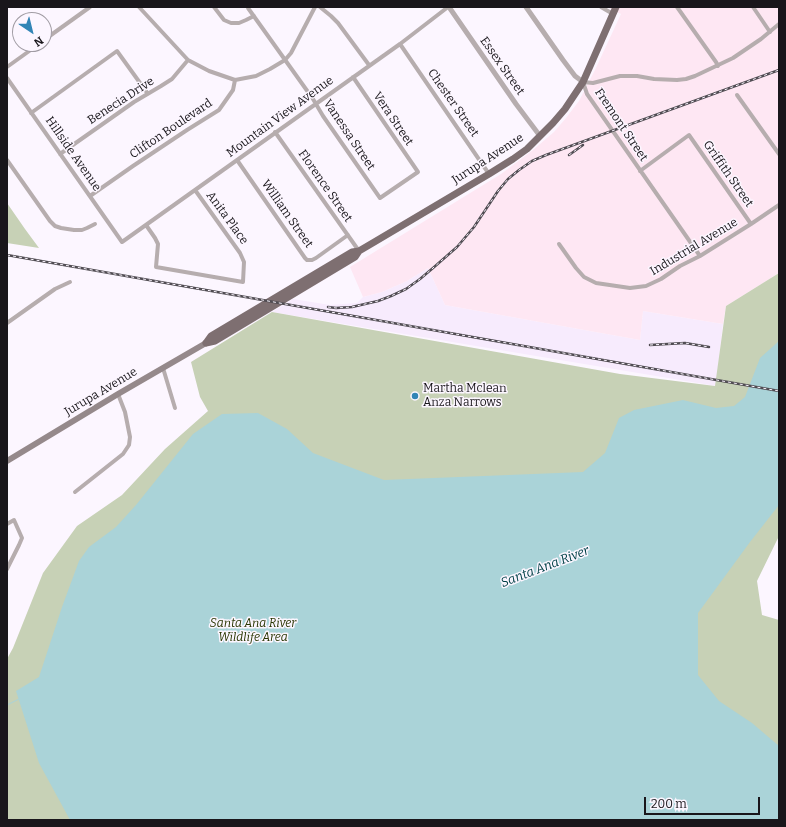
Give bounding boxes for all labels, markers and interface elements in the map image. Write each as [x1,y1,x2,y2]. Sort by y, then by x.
north arrow [12,12,52,52]
text: N [31,34,46,49]
street label: Essex Street [477,34,527,98]
street label: Chester Street [424,66,482,140]
street label: Mountain View Avenue [224,73,336,161]
street label: Benecia Drive [85,74,157,128]
street label: Fremont Street [591,86,651,164]
street label: Vera Street [370,89,416,149]
street label: Clifton Boulevard [127,96,215,162]
street label: Vanessa Street [320,97,378,173]
street label: Hillside Avenue [42,114,104,194]
street label: Jurupa Avenue [450,131,526,187]
street label: Griffith Street [700,138,756,210]
street label: Florence Street [295,147,355,225]
street label: William Street [258,177,316,251]
street label: Anita Place [203,189,251,247]
street label: Industrial Avenue [648,215,740,279]
street label: Jurupa Avenue [62,365,140,419]
place label: Martha Mclean Anza Narrows [423,382,507,410]
marker: Martha Mclean Anza Narrows [410,391,420,401]
water label: Santa Ana River [499,543,591,591]
park label: Santa Ana River Wildlife Area [210,617,296,645]
scale bar [646,789,762,815]
text: 200 m [651,797,687,811]

